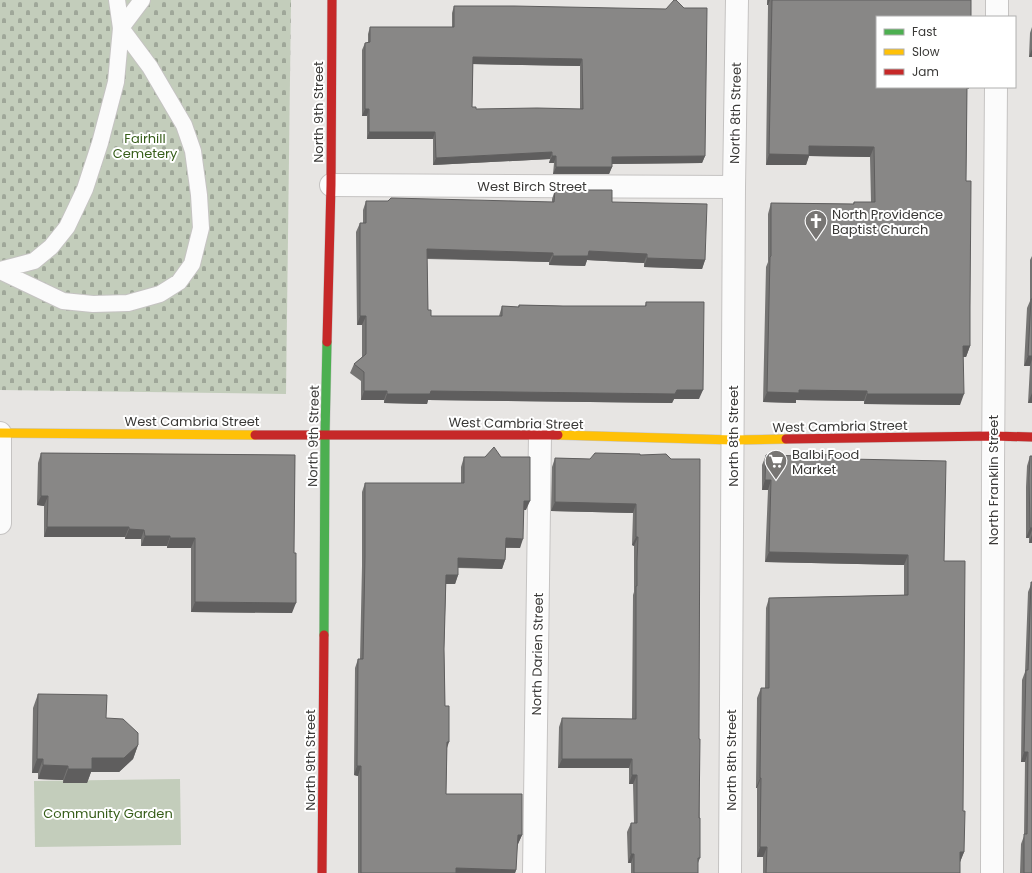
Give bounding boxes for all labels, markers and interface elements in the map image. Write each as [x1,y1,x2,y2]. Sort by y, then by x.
legend [876,16,1016,88]
text: Fast [912,23,937,40]
text: Slow [912,43,940,60]
street label: North 9th Street [309,61,328,163]
street label: North 8th Street [725,62,746,164]
text: Jam [912,63,939,80]
park label: Fairhill Cemetery [113,129,178,163]
street label: West Birch Street [477,177,587,196]
place label: North Providence Baptist Church [832,205,943,239]
church icon: North Providence Baptist Church [803,208,829,241]
street label: North 9th Street [303,385,324,487]
street label: North 8th Street [724,385,743,487]
street label: West Cambria Street [124,412,260,431]
street label: West Cambria Street [448,413,584,434]
street label: North Franklin Street [984,415,1003,545]
street label: West Cambria Street [772,416,908,437]
place label: Balbi Food Market [792,445,859,479]
supermarket icon: Balbi Food Market [763,448,789,481]
street label: North Darien Street [527,592,548,716]
street label: North 9th Street [301,709,320,811]
street label: North 8th Street [722,709,741,811]
park label: Community Garden [43,804,173,823]

